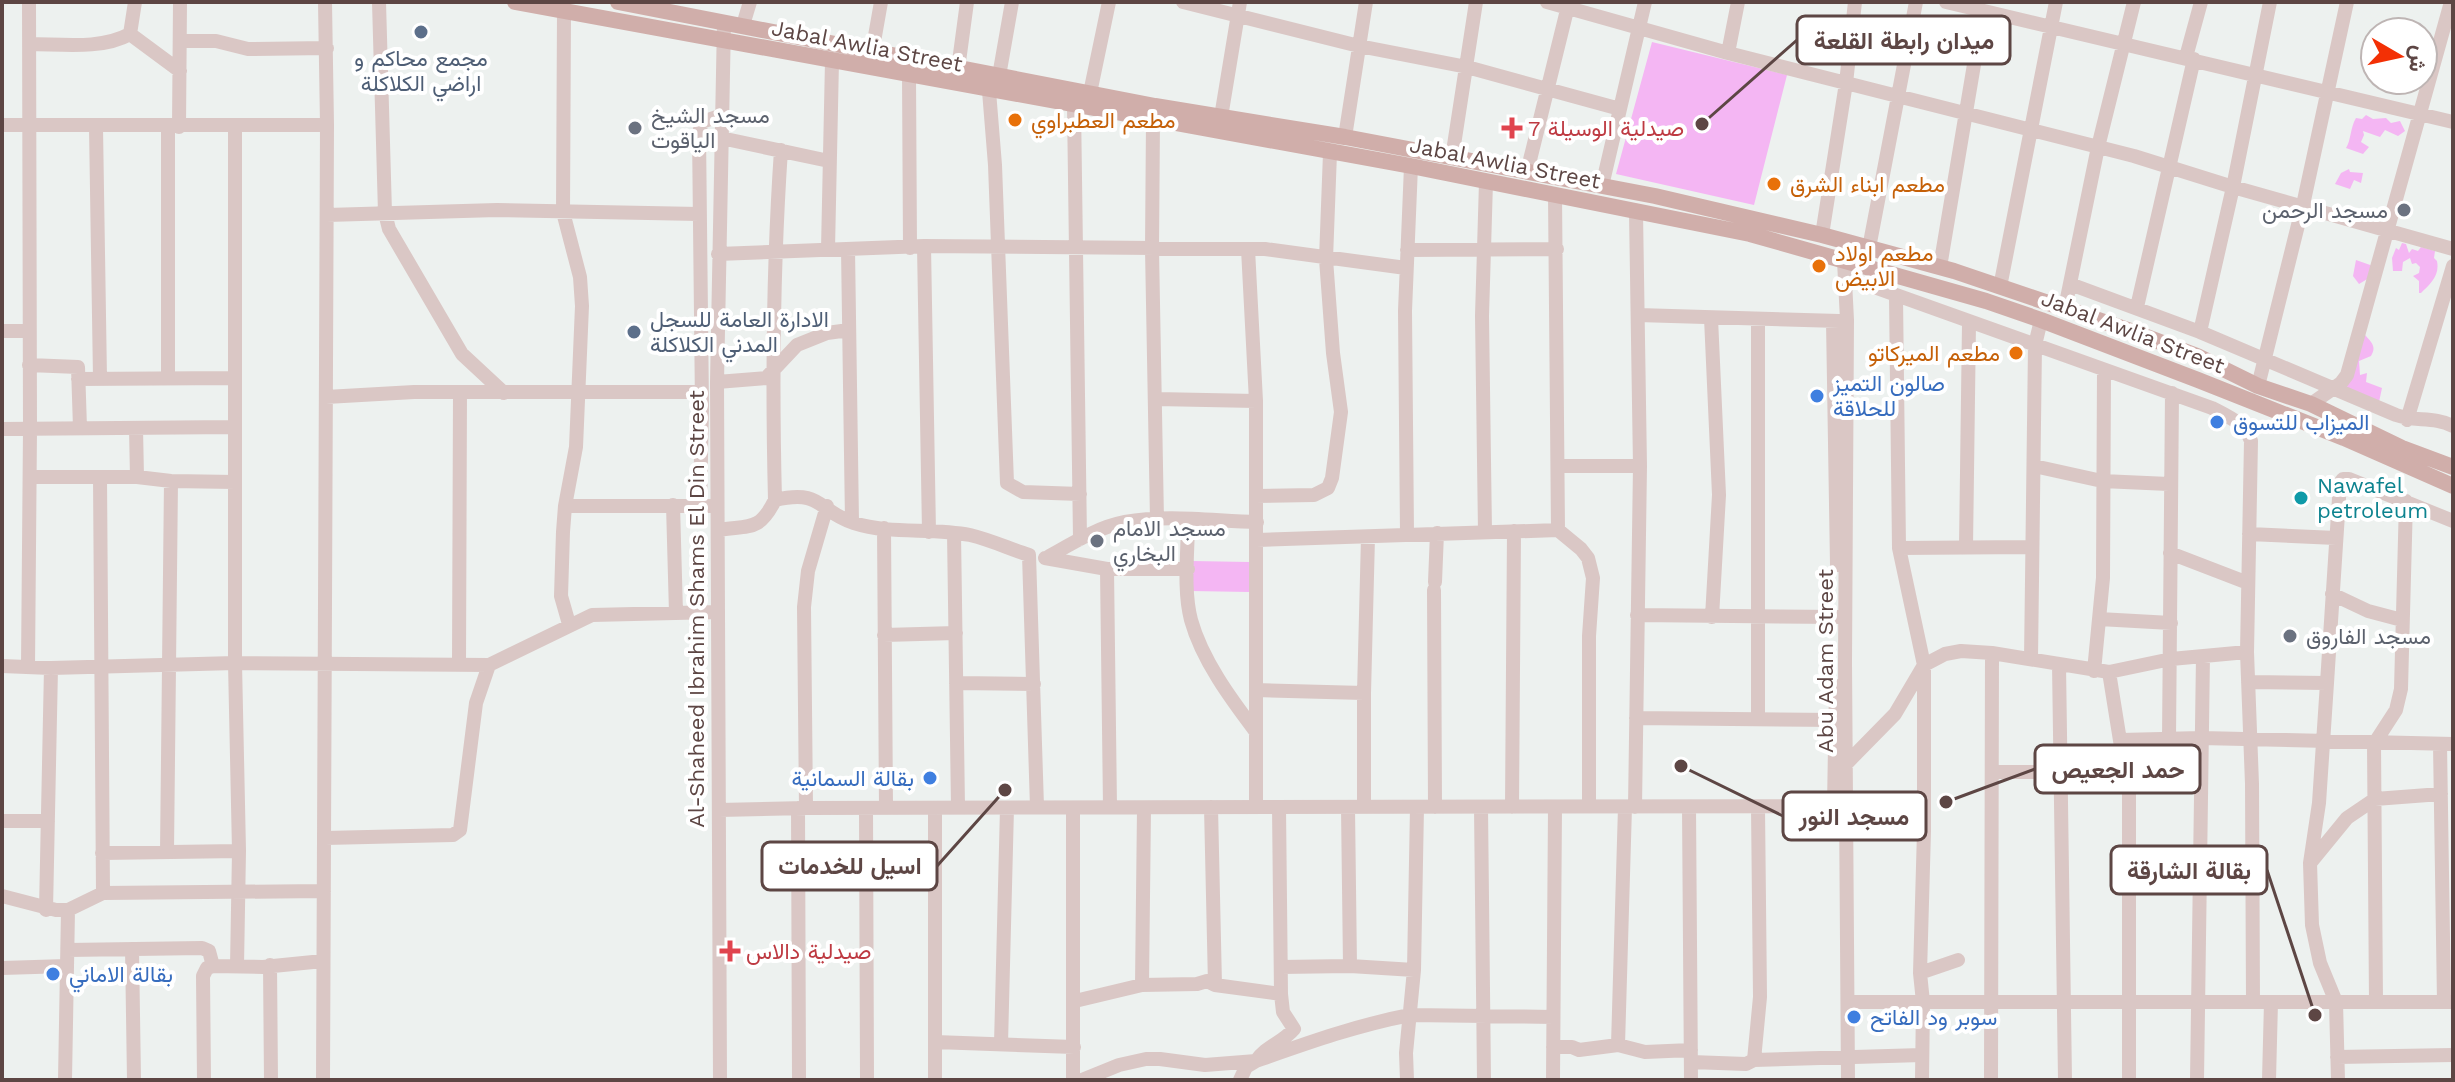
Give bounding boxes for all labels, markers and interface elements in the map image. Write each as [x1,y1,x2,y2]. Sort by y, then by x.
street label: Jabal Awlia Street [769,15,965,77]
callout: ميدان رابطة القلعة [1797,16,2010,64]
north arrow [2359,16,2439,96]
marker: مجمع محاكم و اراضي الكلاكلة [412,23,430,41]
text: ميدان رابطة القلعة [1814,27,1994,56]
text: ش [2403,44,2433,74]
place label: مجمع محاكم و اراضي الكلاكلة [354,46,488,102]
place label: مسجد الشيخ الياقوت [651,103,770,154]
place label: مطعم العطبراوي [1031,108,1176,139]
marker: مطعم العطبراوي [1006,111,1024,129]
place label: صيدلية الوسيلة 7 [1528,116,1684,142]
marker: مسجد الشيخ الياقوت [626,119,644,137]
marker: صيدلية الوسيلة 7 [1503,119,1521,137]
street label: Jabal Awlia Street [1407,132,1603,194]
place label: مطعم ابناء الشرق [1790,172,1945,199]
marker: مطعم ابناء الشرق [1765,175,1783,193]
place label: مسجد الرحمن [2262,198,2388,224]
marker: مسجد الرحمن [2395,201,2413,219]
place label: مطعم اولاد الابيض [1835,241,1934,292]
marker: مطعم اولاد الابيض [1810,257,1828,275]
street label: Jabal Awlia Street [2038,286,2228,378]
place label: الادارة العامة للسجل المدني الكلاكلة [650,307,829,363]
marker: الادارة العامة للسجل المدني الكلاكلة [625,323,643,341]
place label: مطعم الميركاتو [1868,341,2000,368]
marker: مطعم الميركاتو [2007,344,2025,362]
place label: صالون التميز للحلاقة [1832,371,1945,421]
marker: صالون التميز للحلاقة [1808,387,1826,405]
street label: Al-Shaheed Ibrahim Shams El Din Street [684,390,709,828]
place label: الميزاب للتسوق [2233,410,2369,436]
marker: الميزاب للتسوق [2208,413,2226,431]
place label: Nawafel petroleum [2317,473,2428,523]
marker: Nawafel petroleum [2292,489,2310,507]
place label: مسجد الامام البخاري [1113,516,1226,572]
marker: مسجد الامام البخاري [1088,532,1106,550]
street label: Abu Adam Street [1813,569,1838,753]
place label: مسجد الفاروق [2306,624,2431,650]
marker: مسجد الفاروق [2281,627,2299,645]
callout: حمد الجعيص [2035,745,2200,793]
text: حمد الجعيص [2052,756,2184,784]
place label: بقالة السمانية [792,766,914,791]
marker: بقالة السمانية [921,769,939,787]
callout: مسجد النور [1783,792,1926,840]
text: مسجد النور [1798,803,1909,832]
callout: اسيل للخدمات [762,842,937,890]
callout: بقالة الشارقة [2111,846,2267,894]
text: اسيل للخدمات [778,852,922,880]
text: بقالة الشارقة [2127,857,2251,886]
place label: صيدلية دالاس [746,939,871,965]
marker: صيدلية دالاس [721,942,739,960]
place label: بقالة الاماني [69,962,173,993]
marker: بقالة الاماني [44,965,62,983]
place label: سوبر ود الفاتح [1870,1005,1997,1032]
marker: سوبر ود الفاتح [1845,1008,1863,1026]

